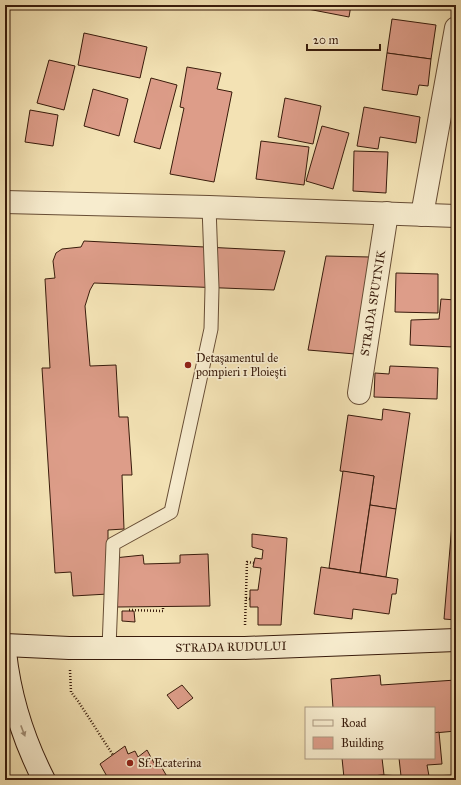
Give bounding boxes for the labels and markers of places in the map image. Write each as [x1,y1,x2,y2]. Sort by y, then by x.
place label: Detaşamentul de pompieri 1 Ploieşti [195,351,287,379]
marker: Detaşamentul de pompieri 1 Ploieşti [183,360,193,370]
place label: Sf. Ecaterina [138,756,202,770]
marker: Sf. Ecaterina [125,758,135,768]

